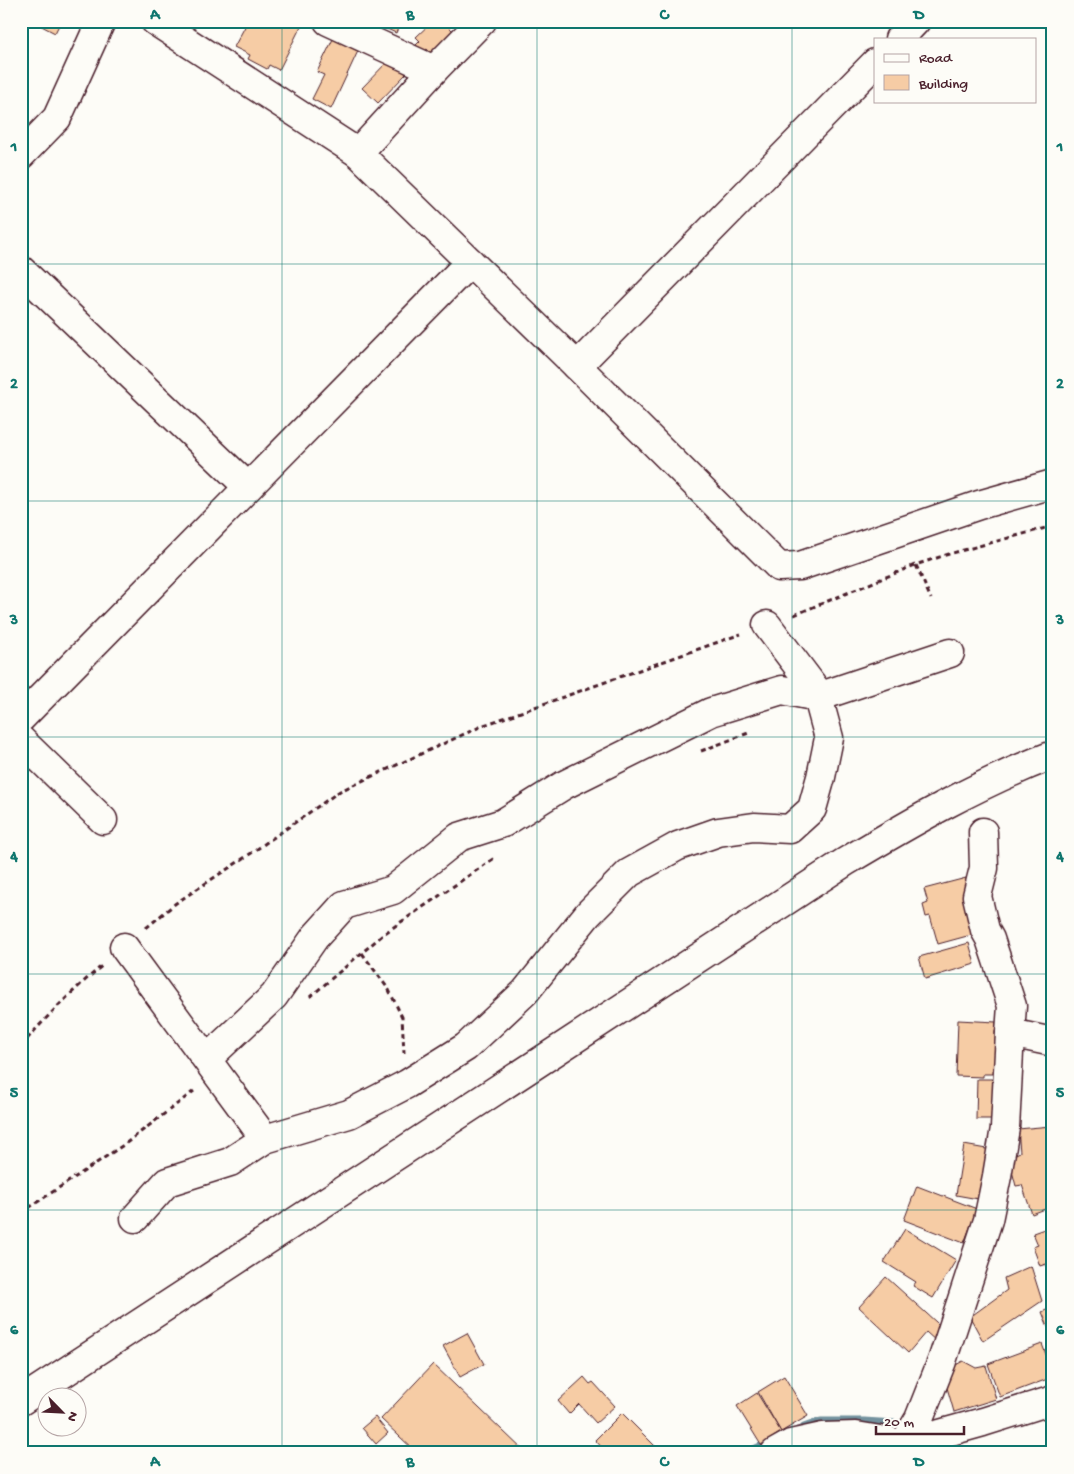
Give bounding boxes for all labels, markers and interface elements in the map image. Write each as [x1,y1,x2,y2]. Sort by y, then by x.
text: A [149,7,161,26]
text: B [405,7,415,26]
text: C [659,7,670,26]
text: D [912,7,925,26]
legend [874,38,1036,102]
text: Road [919,50,953,68]
text: Building [918,76,968,94]
text: 1 [10,139,17,158]
text: 1 [1056,139,1063,158]
text: 2 [10,376,18,395]
text: 2 [1056,376,1064,395]
text: 3 [9,612,18,631]
text: 3 [1055,612,1064,631]
text: 4 [9,849,18,868]
text: 4 [1055,849,1064,868]
text: 5 [10,1085,19,1104]
text: 5 [1056,1085,1065,1104]
text: 6 [10,1322,19,1341]
text: 6 [1056,1322,1065,1341]
north arrow [38,1386,88,1436]
scale bar [876,1404,964,1436]
text: N [62,1409,81,1424]
text: 20 m [884,1414,914,1432]
text: A [149,1454,161,1473]
text: B [405,1454,415,1473]
text: C [659,1454,670,1473]
text: D [912,1454,925,1473]

